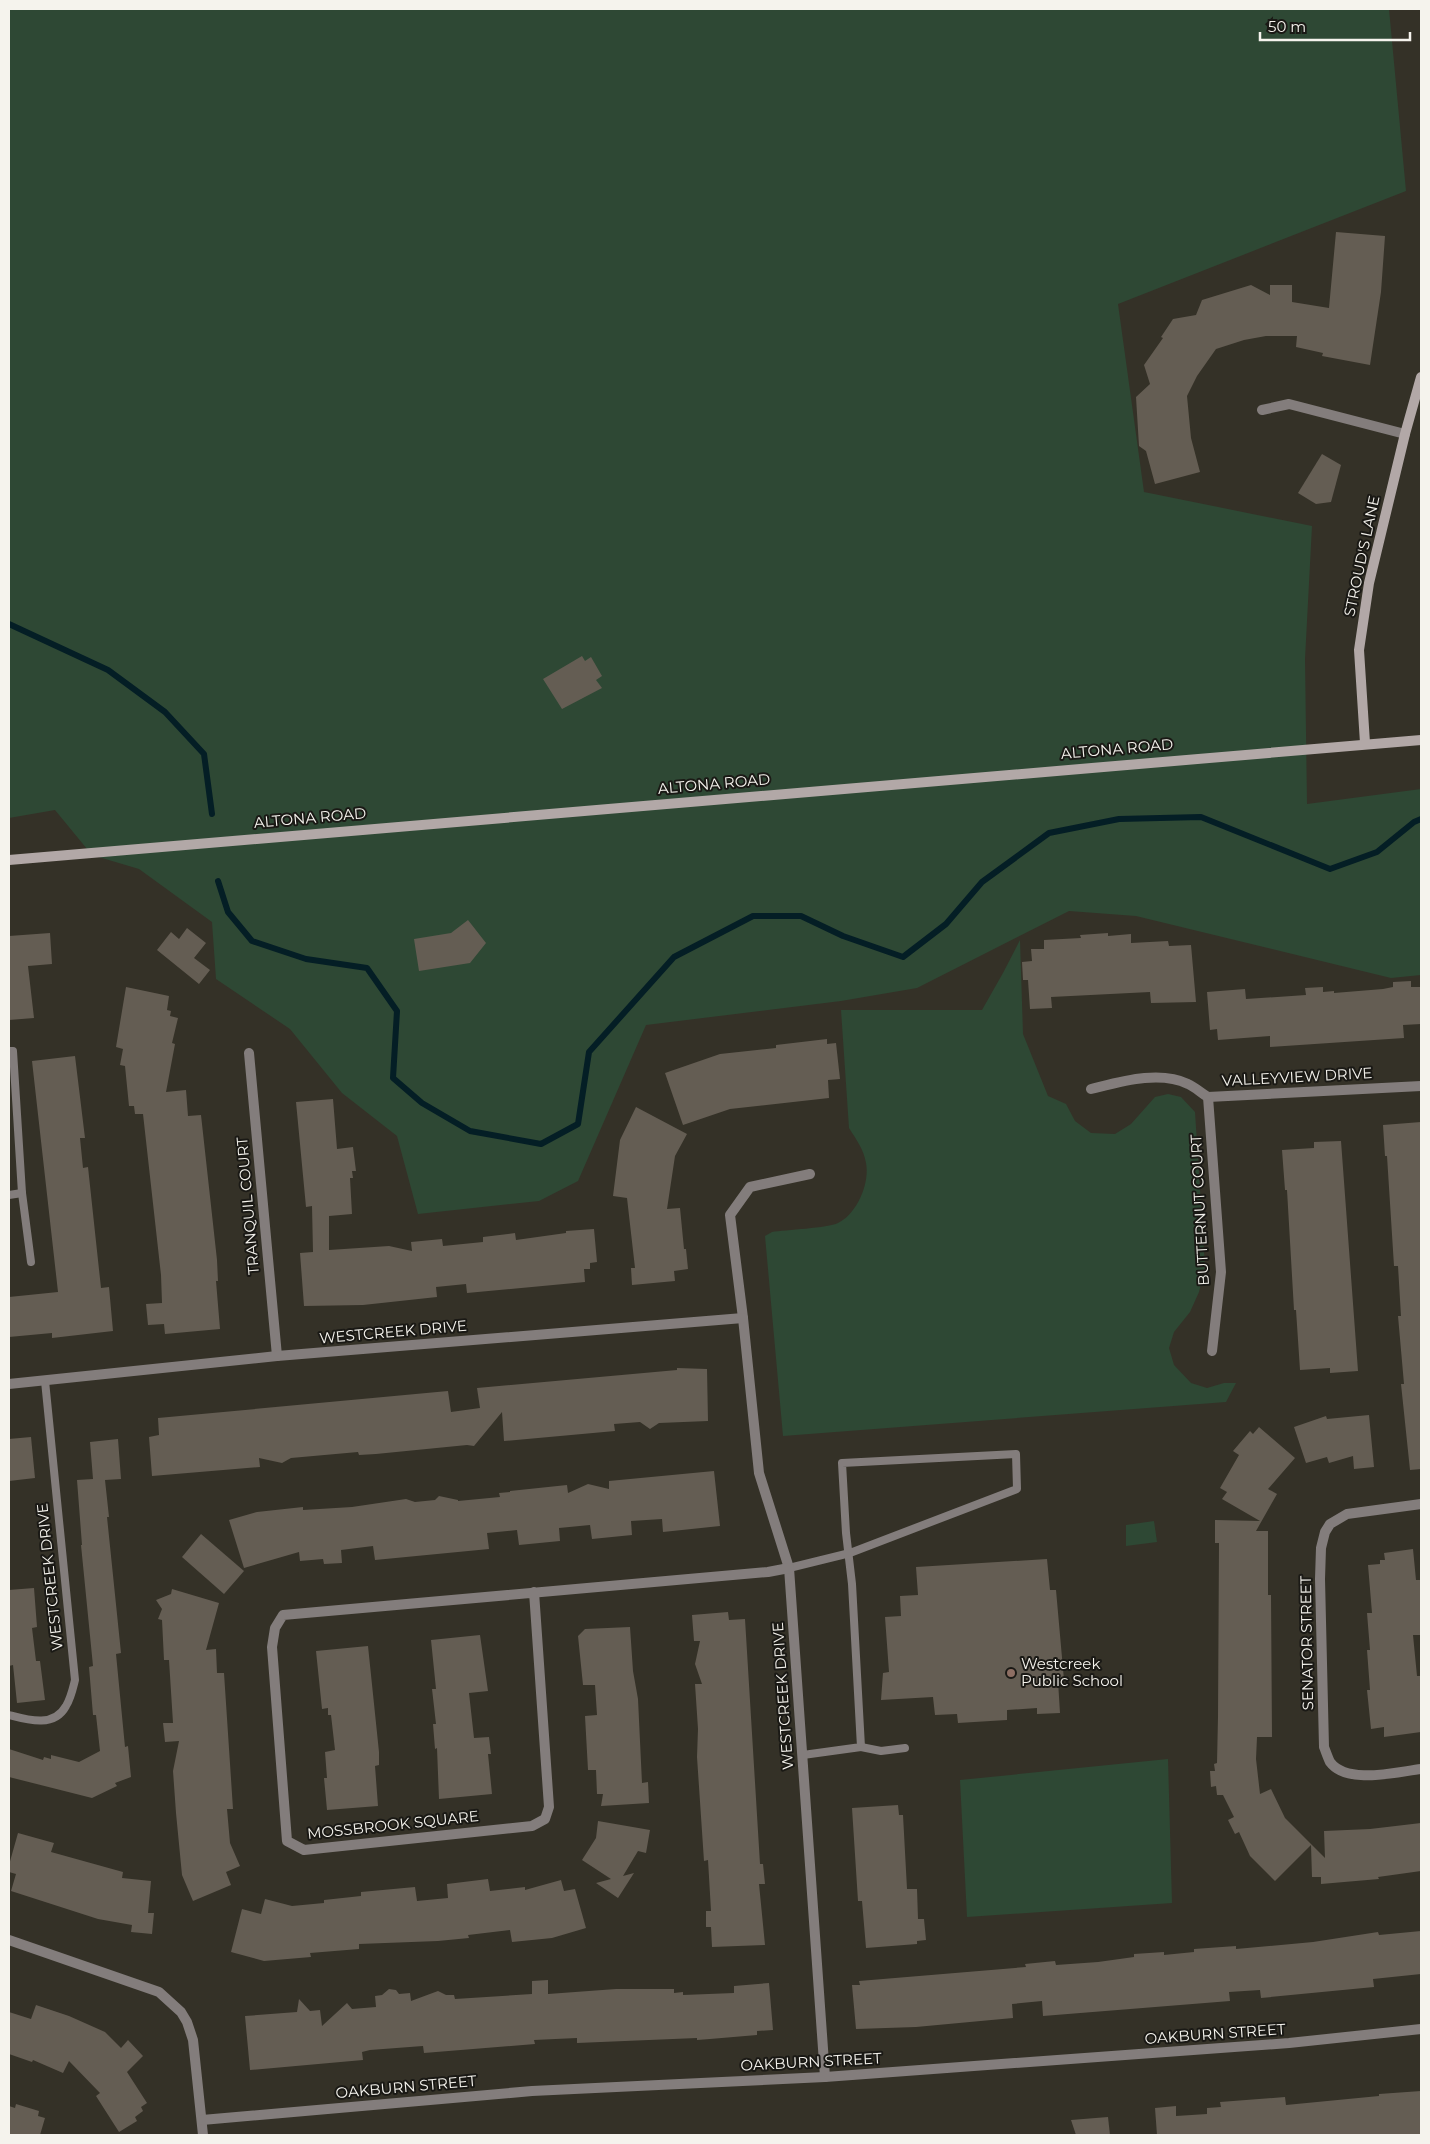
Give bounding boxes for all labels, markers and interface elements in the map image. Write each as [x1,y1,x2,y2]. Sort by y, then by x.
scale bar [1260,10,1410,42]
text: 50 m [1268,17,1306,36]
street label: STROUD'S LANE [1339,494,1384,618]
street label: ALTONA ROAD [1060,734,1174,763]
street label: ALTONA ROAD [657,769,771,798]
street label: ALTONA ROAD [253,803,367,832]
street label: VALLEYVIEW DRIVE [1221,1063,1373,1090]
street label: BUTTERNUT COURT [1186,1133,1213,1286]
street label: TRANQUIL COURT [232,1136,263,1276]
street label: WESTCREEK DRIVE [318,1316,467,1347]
street label: WESTCREEK DRIVE [32,1502,67,1652]
street label: SENATOR STREET [1296,1575,1317,1711]
street label: WESTCREEK DRIVE [768,1622,797,1771]
place label: Westcreek Public School [1021,1654,1123,1690]
marker: Westcreek Public School [1005,1667,1017,1679]
street label: MOSSBROOK SQUARE [306,1806,480,1843]
street label: OAKBURN STREET [1144,2019,1286,2048]
street label: OAKBURN STREET [740,2048,882,2075]
street label: OAKBURN STREET [335,2071,478,2102]

